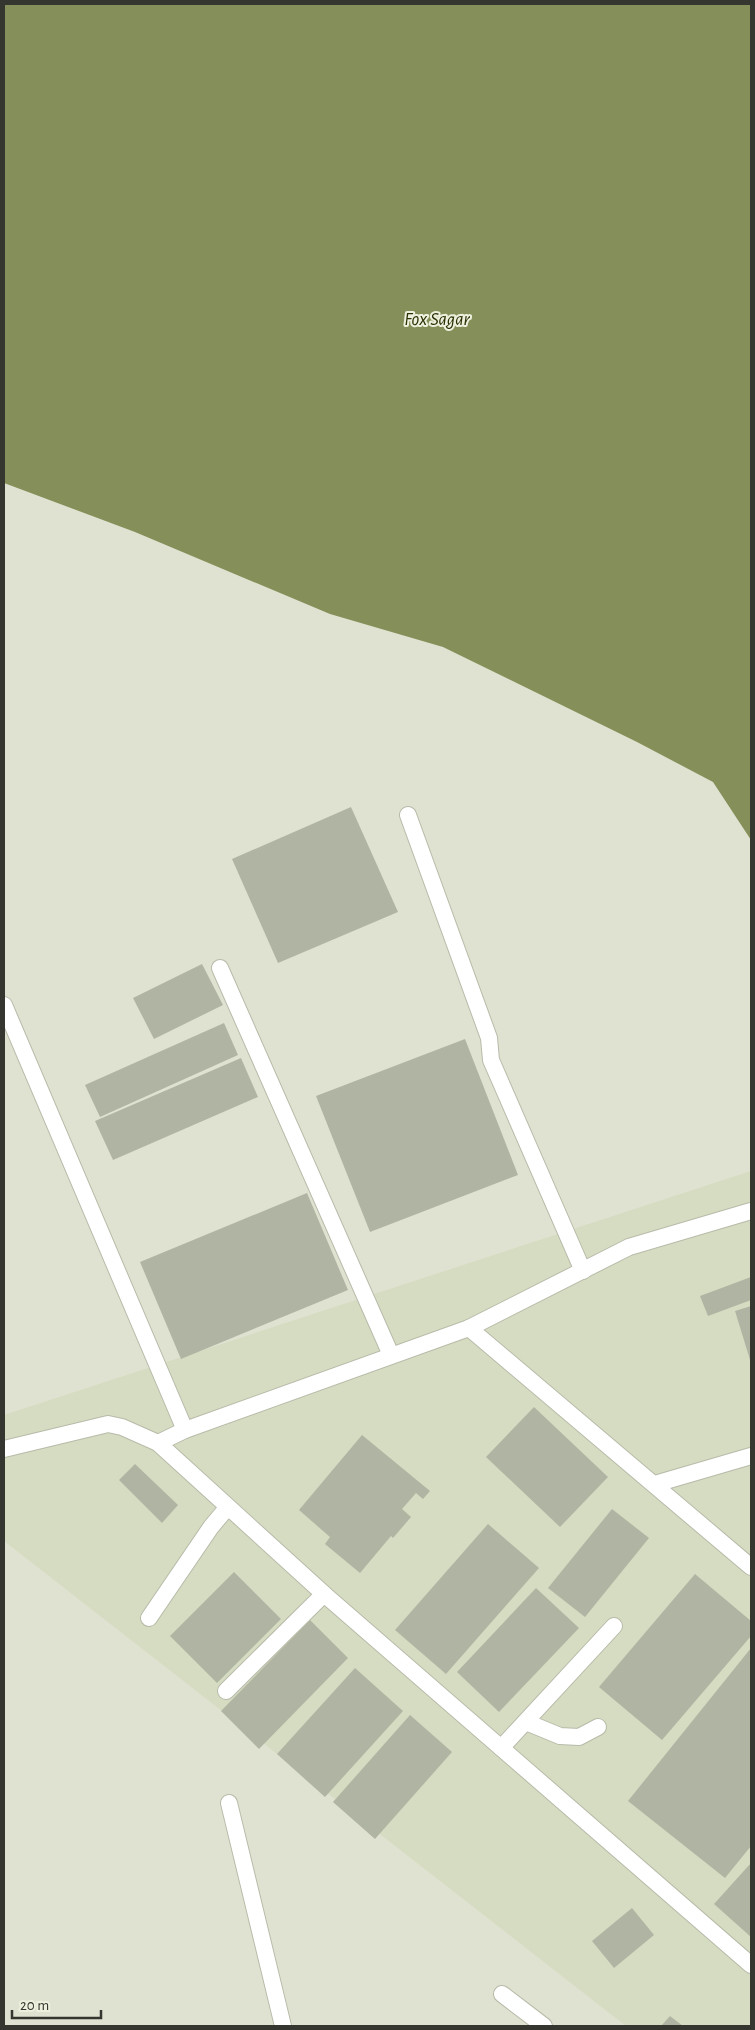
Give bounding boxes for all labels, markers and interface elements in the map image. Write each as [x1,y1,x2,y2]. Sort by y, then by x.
water label: Fox Sagar [404,310,470,329]
scale bar [12,1988,101,2020]
text: 20 m [20,1998,49,2013]

